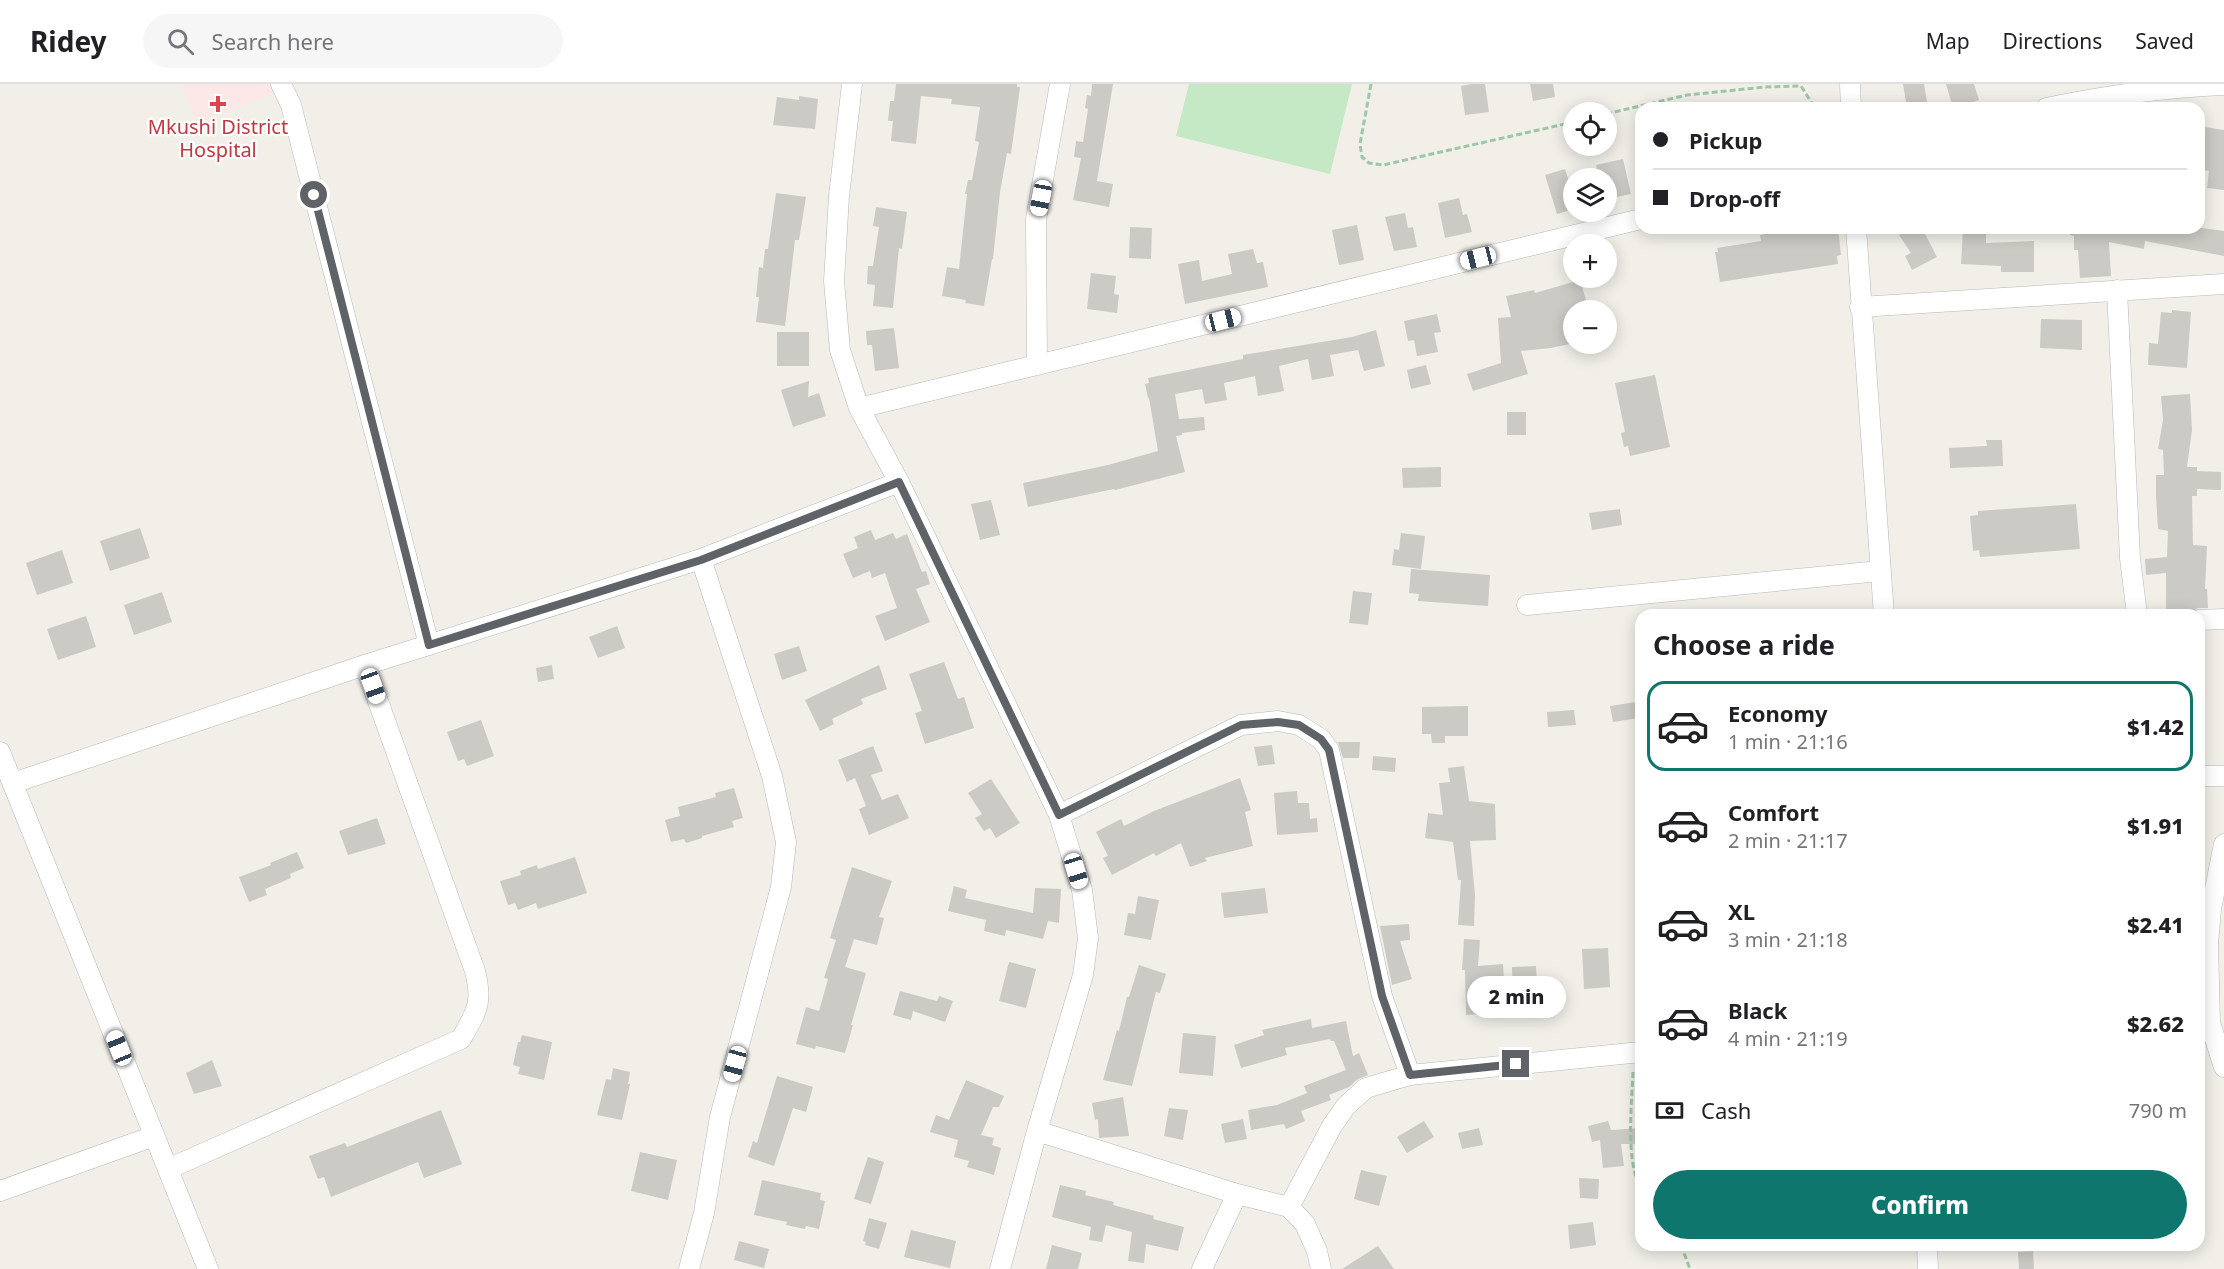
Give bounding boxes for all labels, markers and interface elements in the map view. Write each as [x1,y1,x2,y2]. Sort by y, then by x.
search box [143,14,563,68]
text: Ridey [30,22,107,60]
icon: search [164,25,197,58]
text: Search here [212,26,334,56]
text: Map [1926,27,1970,55]
text: Directions [2003,27,2102,55]
text: Saved [2135,27,2194,55]
marker: Mkushi District Hospital [209,95,227,113]
map controls [1563,102,1617,354]
button: locate [1563,102,1617,156]
place label: Mkushi District Hospital [148,113,288,163]
text: Pickup [1689,125,1762,155]
button: layers [1563,168,1617,222]
car [1029,179,1053,217]
route start [300,181,327,208]
text: Drop-off [1689,183,1780,213]
button: + [1563,234,1617,288]
car [1458,245,1498,271]
button: − [1563,300,1617,354]
car [1203,307,1243,333]
text: Choose a ride [1653,626,1835,663]
car [358,666,388,706]
text: Economy [1728,698,1827,728]
icon: car [1656,699,1710,753]
text: $1.42 [2127,711,2184,741]
text: 1 min · 21:16 [1728,728,1848,755]
text: Comfort [1728,797,1819,827]
icon: car [1656,798,1710,852]
text: $1.91 [2127,810,2184,840]
text: 2 min · 21:17 [1728,827,1848,854]
car [1062,851,1090,891]
text: XL [1728,896,1755,926]
icon: car [1656,897,1710,951]
text: $2.41 [2127,909,2184,939]
text: 3 min · 21:18 [1728,926,1848,953]
callout: 2 min [1466,977,1565,1019]
text: 2 min [1489,983,1544,1010]
text: Black [1728,995,1787,1025]
icon: car [1656,996,1710,1050]
text: $2.62 [2127,1008,2184,1038]
text: 4 min · 21:19 [1728,1025,1848,1052]
car [104,1028,134,1068]
car [722,1044,748,1084]
route end [1502,1050,1529,1077]
icon: cash [1653,1094,1686,1127]
text: Cash [1701,1095,1751,1125]
text: 790 m [2129,1097,2187,1124]
button: Confirm [1653,1170,2187,1239]

